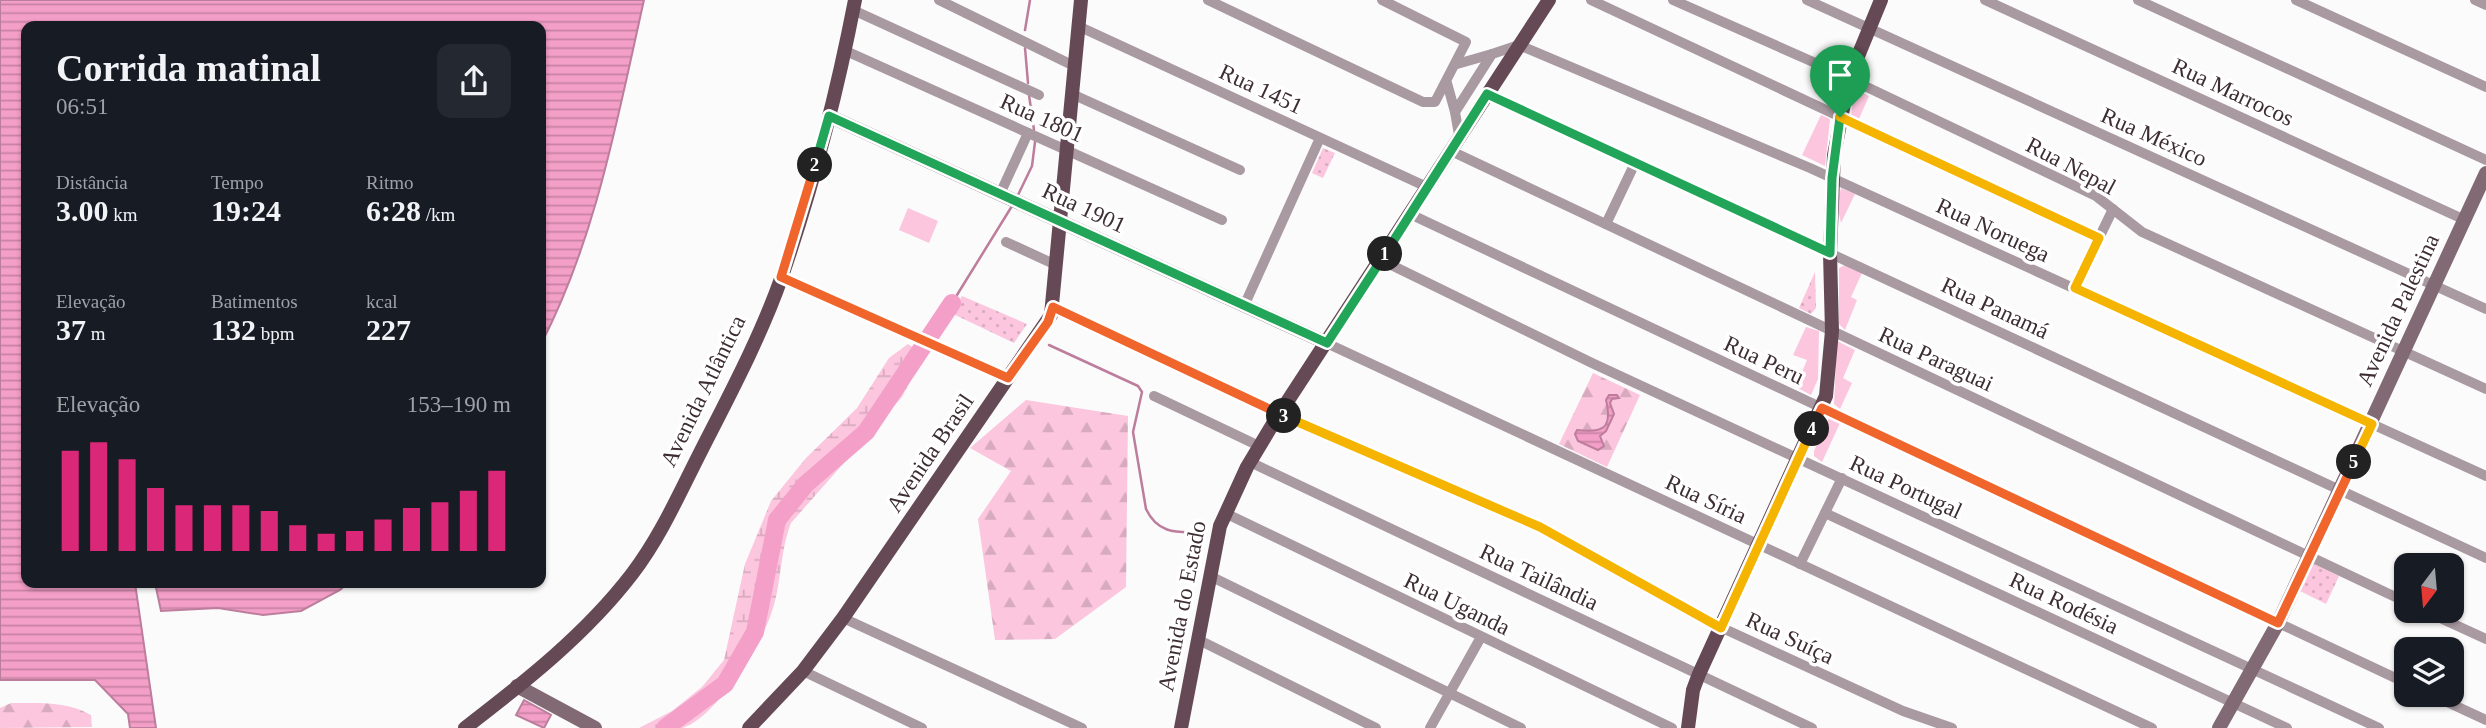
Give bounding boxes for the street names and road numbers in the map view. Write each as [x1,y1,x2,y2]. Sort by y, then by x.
street label: Rua Marrocos [2168,53,2298,131]
street label: Rua 1451 [1215,59,1307,119]
street label: Rua 1801 [996,89,1088,147]
street label: Rua México [2097,103,2211,171]
street label: Rua Nepal [2022,132,2120,200]
street label: Rua 1901 [1038,178,1130,238]
street label: Rua Noruega [1932,193,2054,267]
street label: Avenida Palestina [2352,230,2444,390]
street label: Rua Panamá [1937,272,2053,344]
street label: Avenida Atlântica [656,311,750,471]
street label: Rua Paraguai [1875,322,1997,396]
street label: Rua Peru [1720,331,1808,389]
street label: Avenida Brasil [881,389,979,517]
street label: Rua Portugal [1846,450,1966,524]
street label: Rua Síria [1662,469,1750,529]
street label: Avenida do Estado [1153,519,1211,693]
street label: Rua Tailândia [1476,539,1602,615]
street label: Rua Rodésia [2006,567,2122,639]
street label: Rua Uganda [1400,568,1514,640]
street label: Rua Suíça [1742,607,1838,669]

